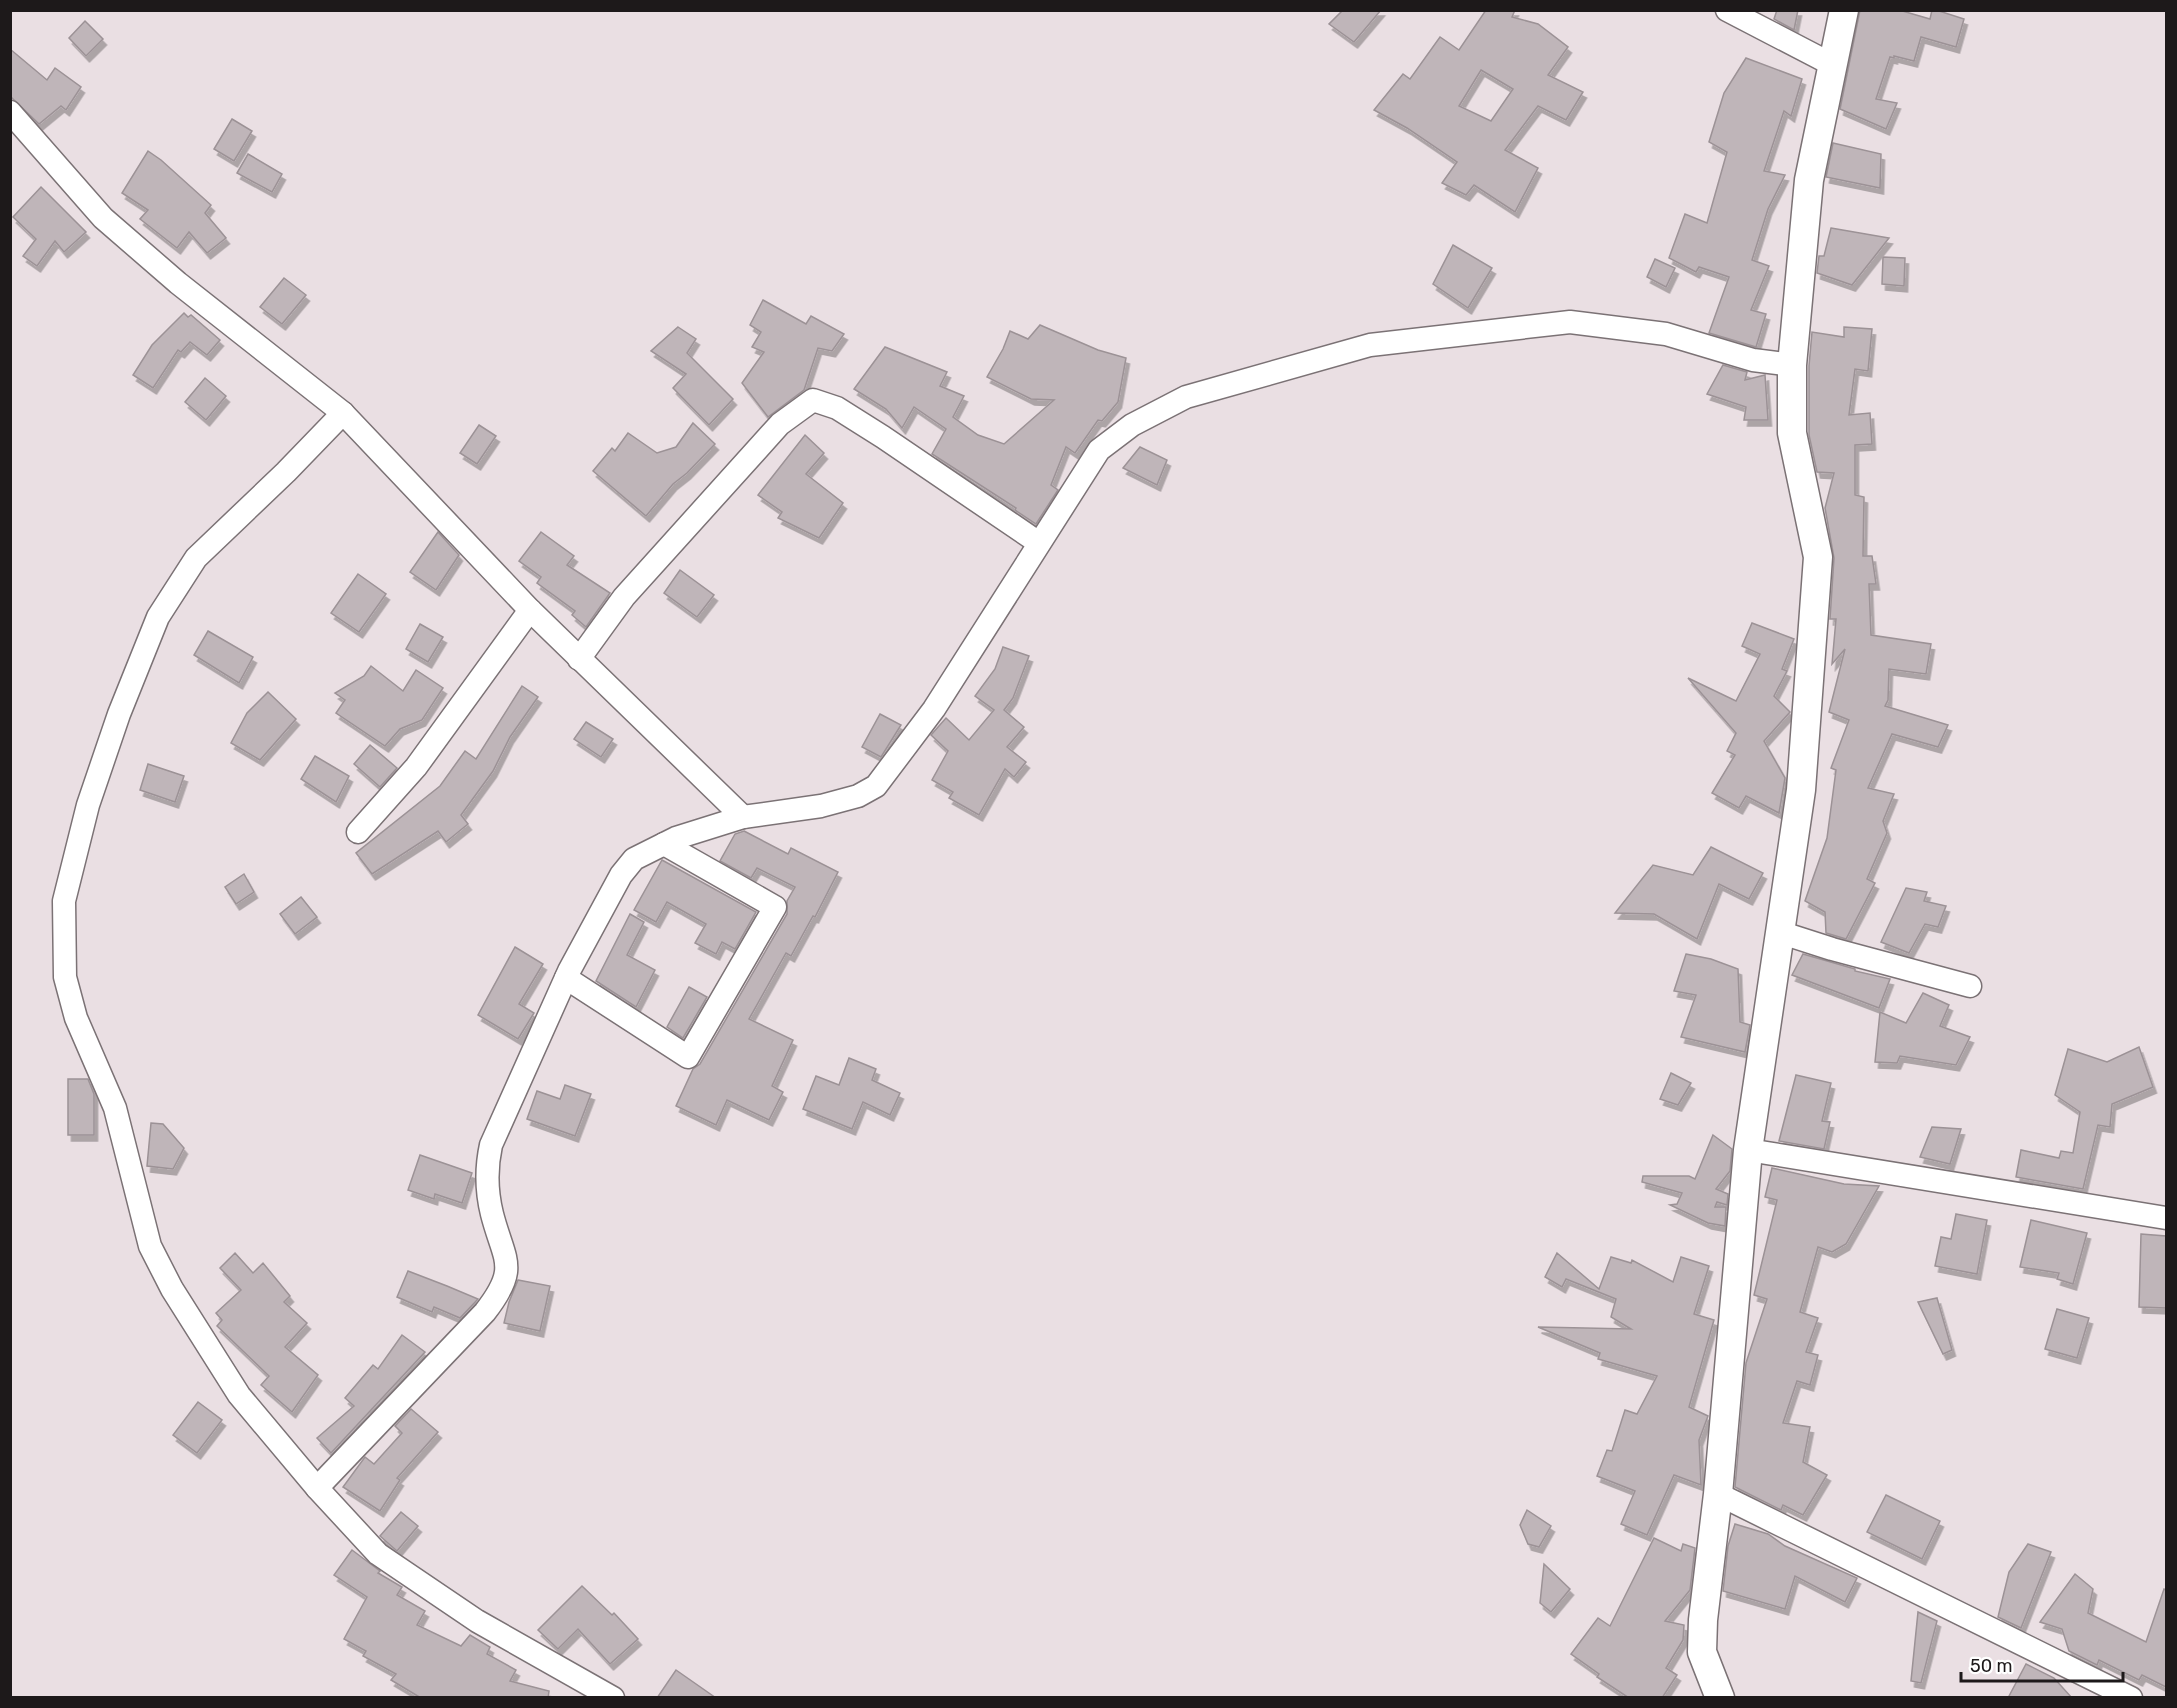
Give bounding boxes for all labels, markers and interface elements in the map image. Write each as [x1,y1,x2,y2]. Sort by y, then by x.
scale bar [1961,1645,2123,1683]
text: 50 m [1970,1655,2013,1677]

